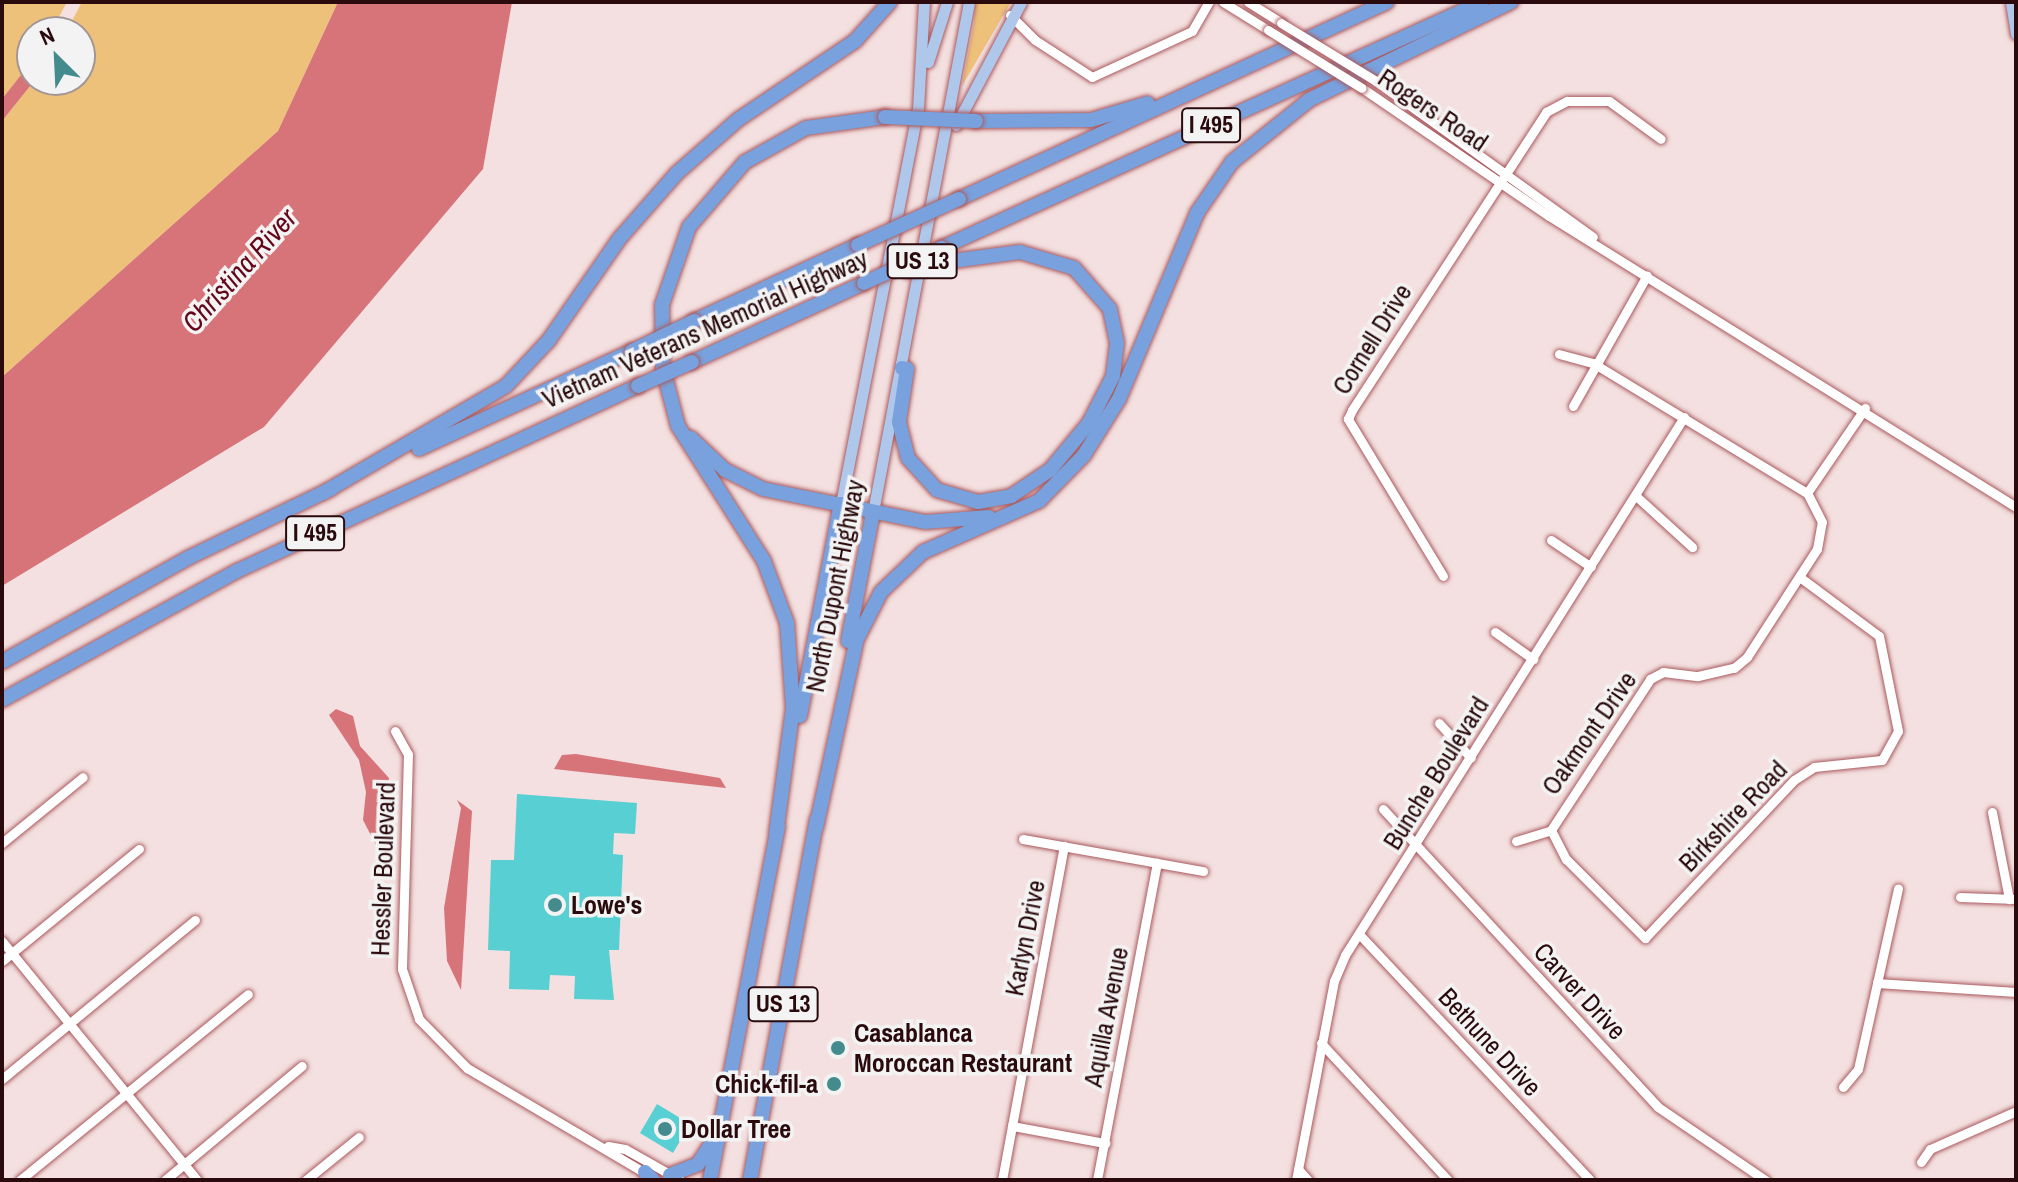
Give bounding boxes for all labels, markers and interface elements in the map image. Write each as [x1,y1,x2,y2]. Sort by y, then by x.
north arrow [16,16,96,96]
text: N [35,20,59,52]
street label: Rogers Road [1372,62,1494,158]
road number: I 495 [1181,105,1241,145]
water label: Christina River [175,201,303,339]
road number: US 13 [886,241,958,281]
street label: Vietnam Veterans Memorial Highway [538,243,872,415]
street label: Cornell Drive [1326,278,1418,400]
street label: North Dupont Highway [799,477,871,695]
road number: I 495 [285,513,345,553]
street label: Oakmont Drive [1535,665,1643,801]
street label: Bunche Boulevard [1377,691,1495,855]
street label: Birkshire Road [1672,754,1794,878]
street label: Hessler Boulevard [364,781,402,957]
street label: Karlyn Drive [998,877,1052,999]
place label: Lowe's [571,889,642,921]
marker: Lowe's [546,896,564,914]
street label: Carver Drive [1527,936,1633,1046]
street label: Aquilla Avenue [1077,944,1135,1090]
street label: Bethune Drive [1432,982,1548,1102]
road number: US 13 [747,984,819,1024]
place label: Casablanca Moroccan Restaurant [854,1017,1072,1078]
marker: Casablanca Moroccan Restaurant [829,1039,847,1057]
place label: Chick-fil-a [715,1068,818,1100]
marker: Chick-fil-a [825,1075,843,1093]
place label: Dollar Tree [681,1113,791,1145]
marker: Dollar Tree [656,1120,674,1138]

